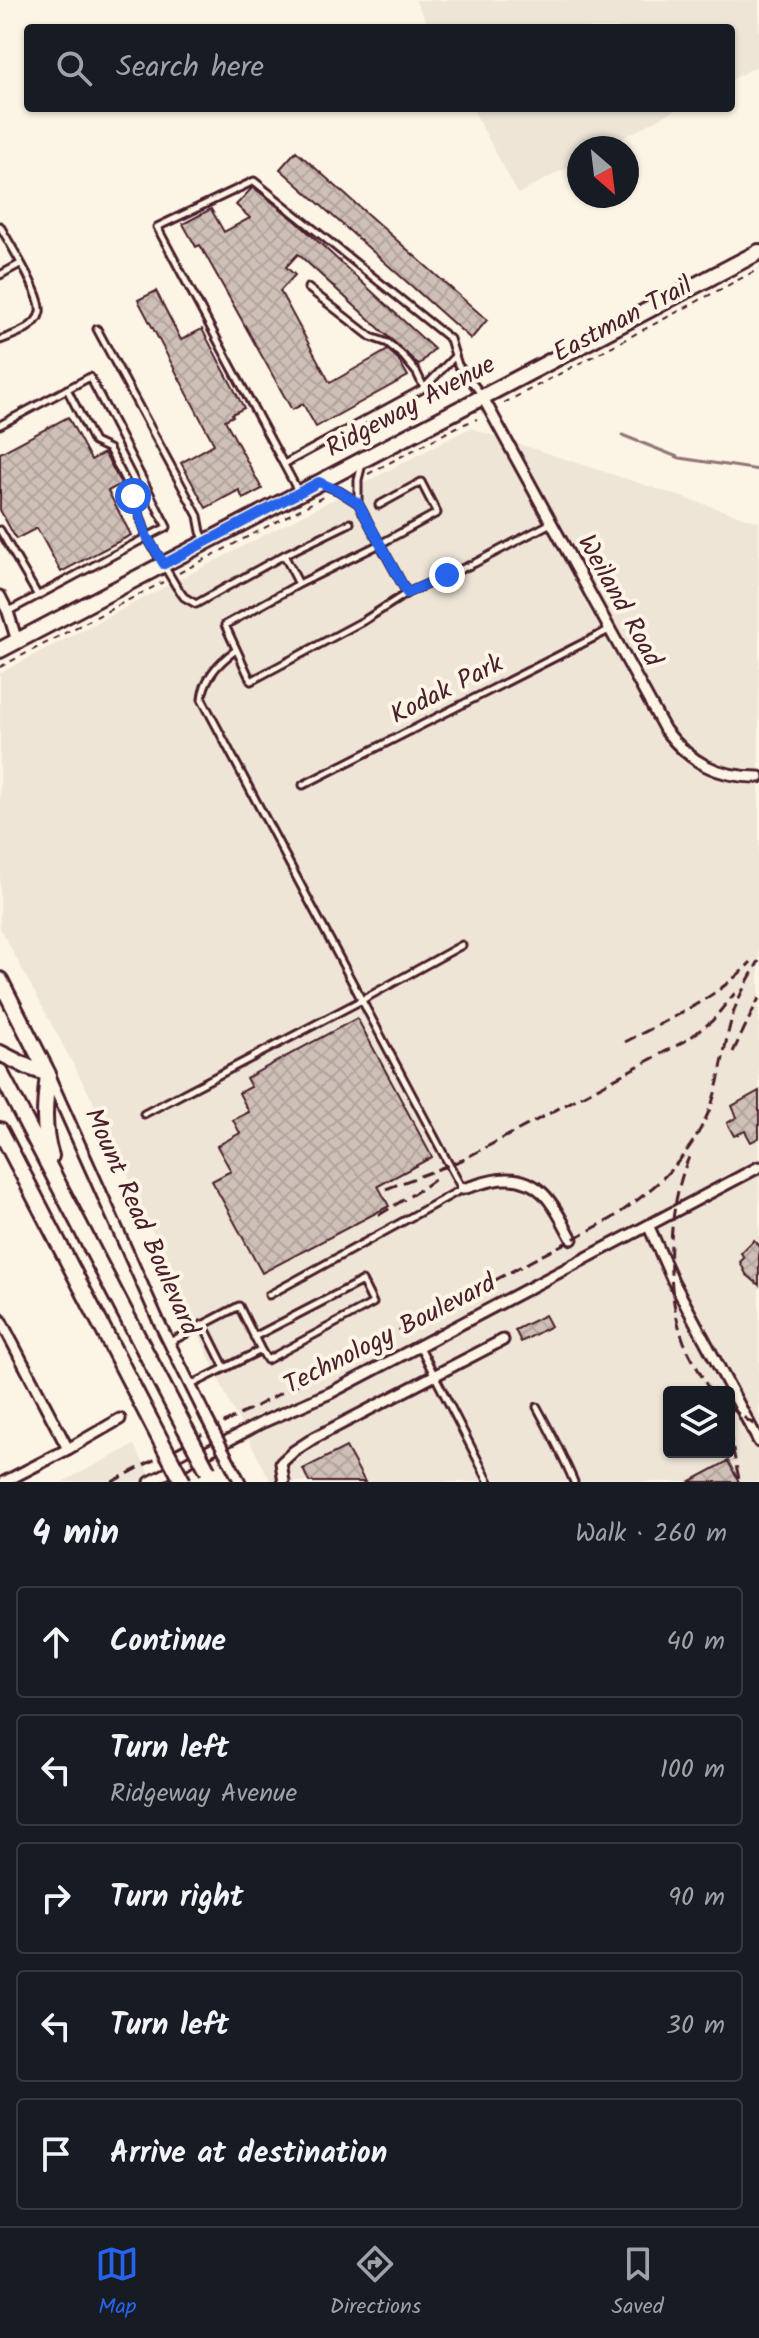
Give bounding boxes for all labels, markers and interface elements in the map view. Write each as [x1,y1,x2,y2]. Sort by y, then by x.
search box [24,24,735,112]
text: Search here [116,44,264,92]
icon: search [52,46,96,90]
north arrow [567,136,639,208]
street label: Eastman Trail [546,266,700,374]
street label: Ridgeway Avenue [318,344,504,469]
route start [115,478,151,514]
street label: Weiland Road [565,527,673,676]
route end [429,557,465,593]
street label: Kodak Park [383,643,512,736]
street label: Mount Read Boulevard [72,1101,210,1344]
street label: Technology Boulevard [276,1263,504,1407]
map controls [663,1386,735,1458]
button: layers [663,1386,735,1458]
text: 4 min [32,1507,119,1561]
text: Walk · 260 m [575,1513,727,1555]
text: Continue [110,1618,226,1666]
icon: ahead [34,1620,78,1664]
text: 40 m [667,1621,725,1663]
text: Turn left [110,1725,229,1773]
icon: left [34,1748,78,1792]
text: 100 m [660,1749,725,1791]
text: Ridgeway Avenue [110,1773,297,1815]
text: Turn right [110,1874,243,1922]
icon: right [34,1876,78,1920]
text: 90 m [668,1877,725,1919]
text: Turn left [110,2002,229,2050]
icon: left [34,2004,78,2048]
text: 30 m [666,2005,725,2047]
text: Arrive at destination [110,2130,387,2178]
icon: arrive [34,2132,78,2176]
tab: Map [95,2242,139,2325]
tab: Directions [330,2242,421,2325]
tab: Saved [612,2242,664,2325]

